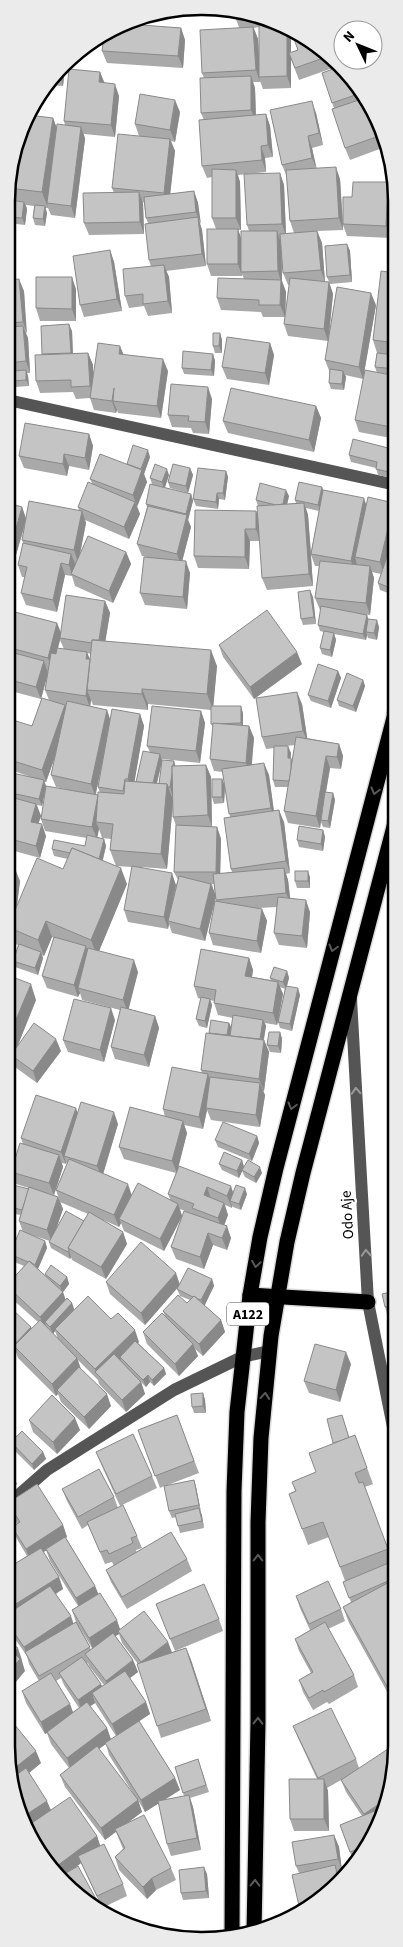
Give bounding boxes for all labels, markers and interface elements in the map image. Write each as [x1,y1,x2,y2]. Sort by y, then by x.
north arrow [333,20,383,70]
text: N [339,27,360,47]
one-way arrow [370,787,380,795]
one-way arrow [329,944,339,952]
one-way arrow [351,1087,362,1095]
one-way arrow [287,1101,298,1110]
street label: Odo Aje [336,1190,359,1240]
one-way arrow [360,1249,371,1257]
one-way arrow [251,1259,261,1268]
road number: A122 [227,1302,269,1326]
one-way arrow [259,1392,270,1400]
one-way arrow [253,1554,263,1562]
one-way arrow [253,1716,263,1724]
one-way arrow [250,1879,260,1886]

